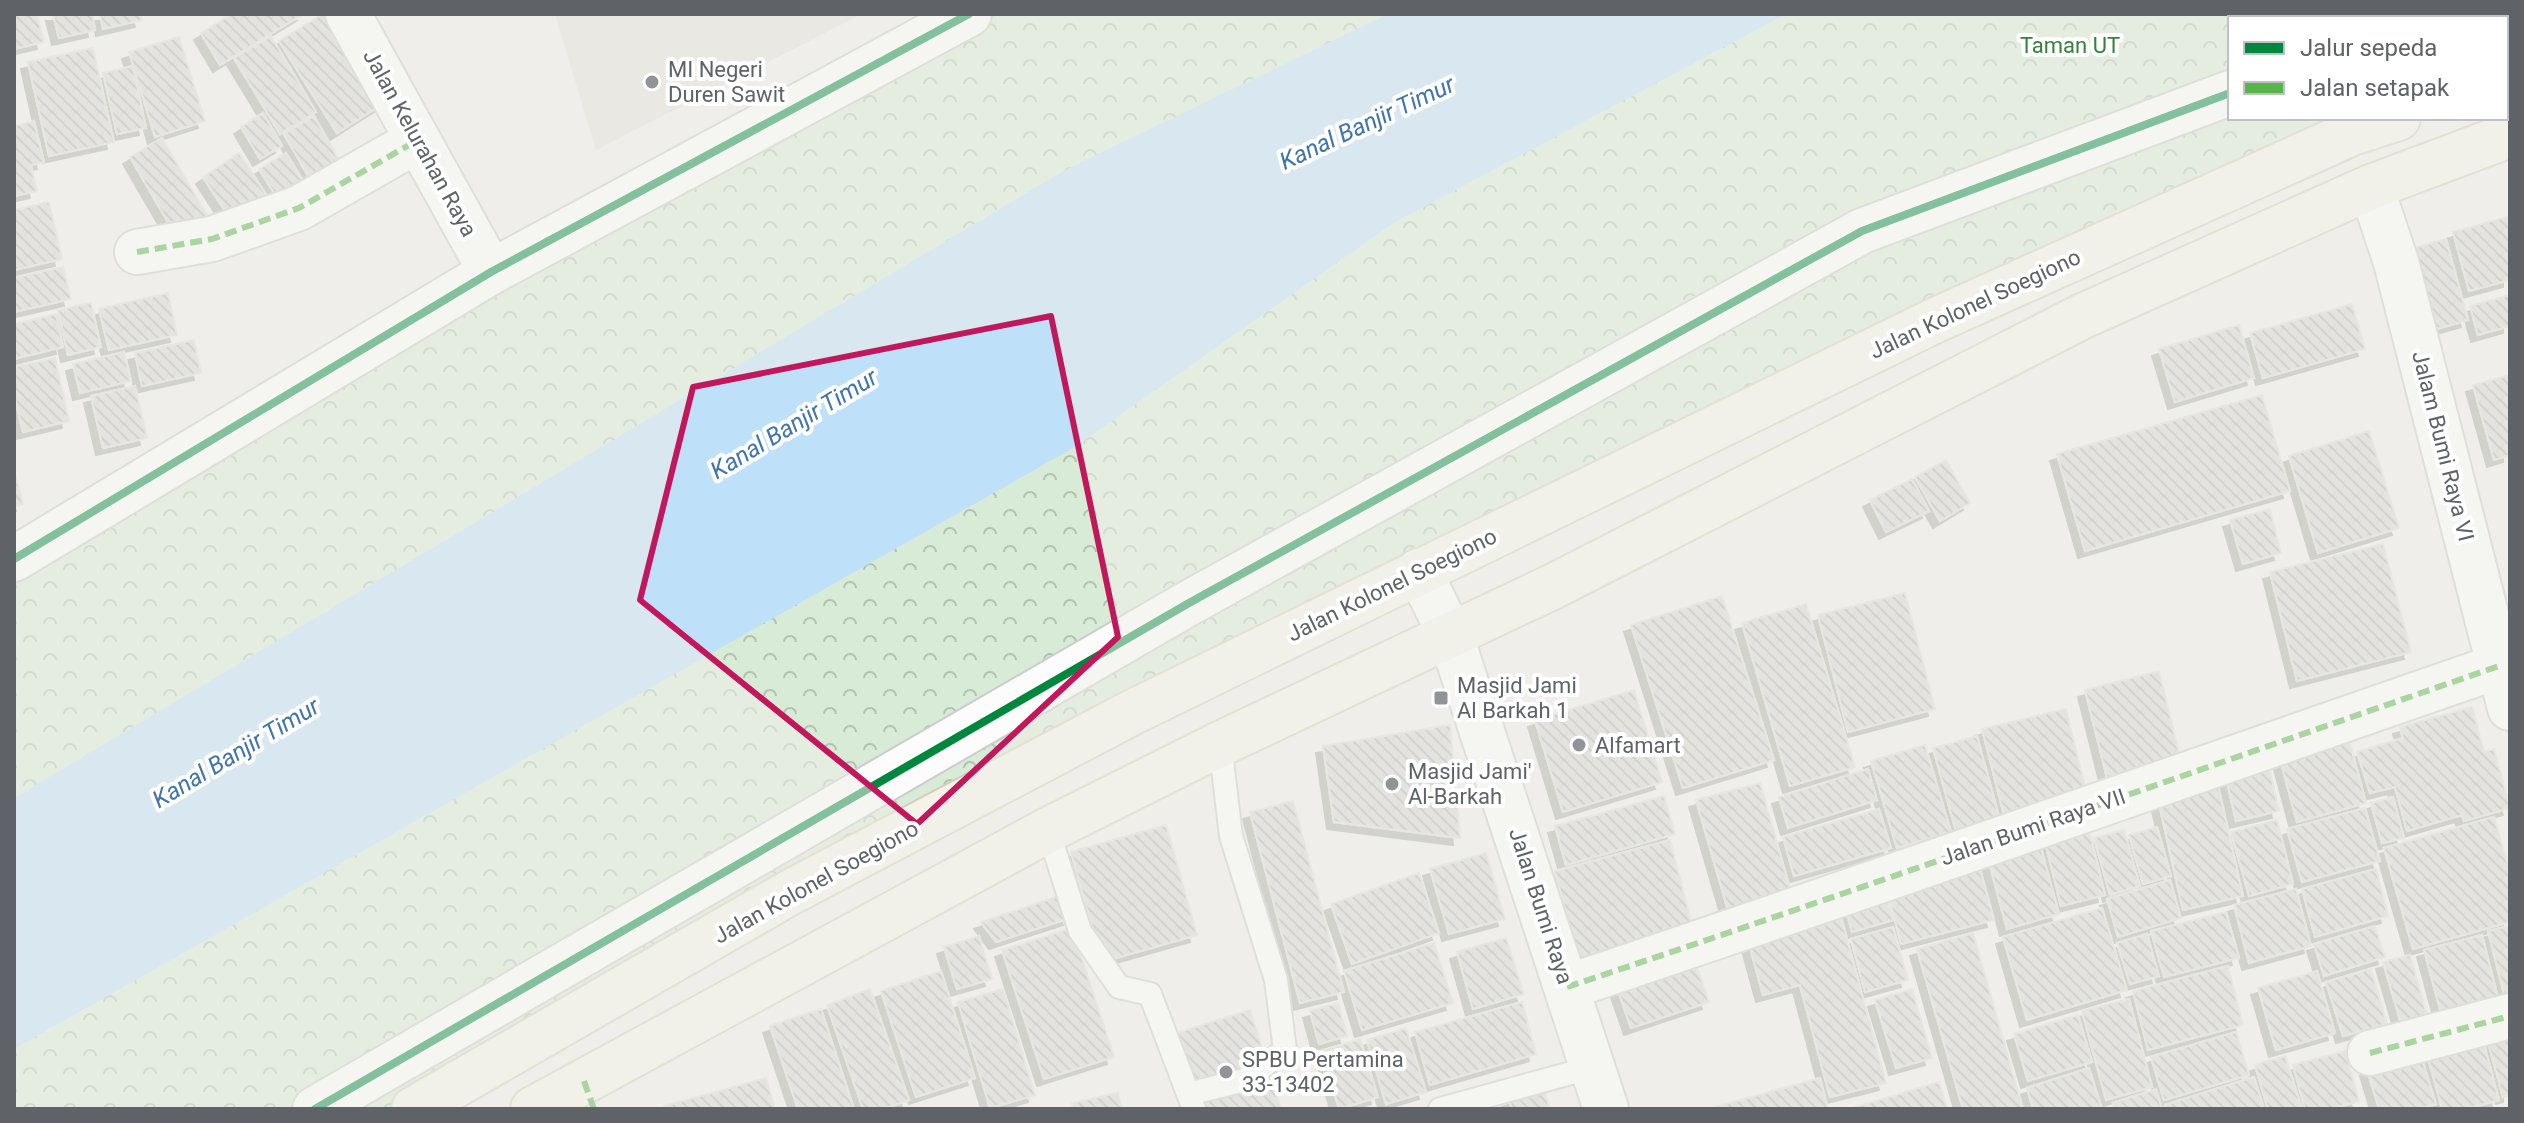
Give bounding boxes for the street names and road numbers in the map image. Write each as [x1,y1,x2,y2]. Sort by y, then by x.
street label: Jalan Kelurahan Raya [358,45,482,241]
street label: Jalan Kolonel Soegiono [1866,244,2084,364]
street label: Jalam Bumi Raya VI [2407,348,2479,544]
street label: Jalan Kolonel Soegiono [1283,523,1501,647]
street label: Jalan Bumi Raya VII [1937,784,2129,870]
street label: Jalan Kolonel Soegiono [709,815,923,949]
street label: Jalan Bumi Raya [1504,825,1578,987]

